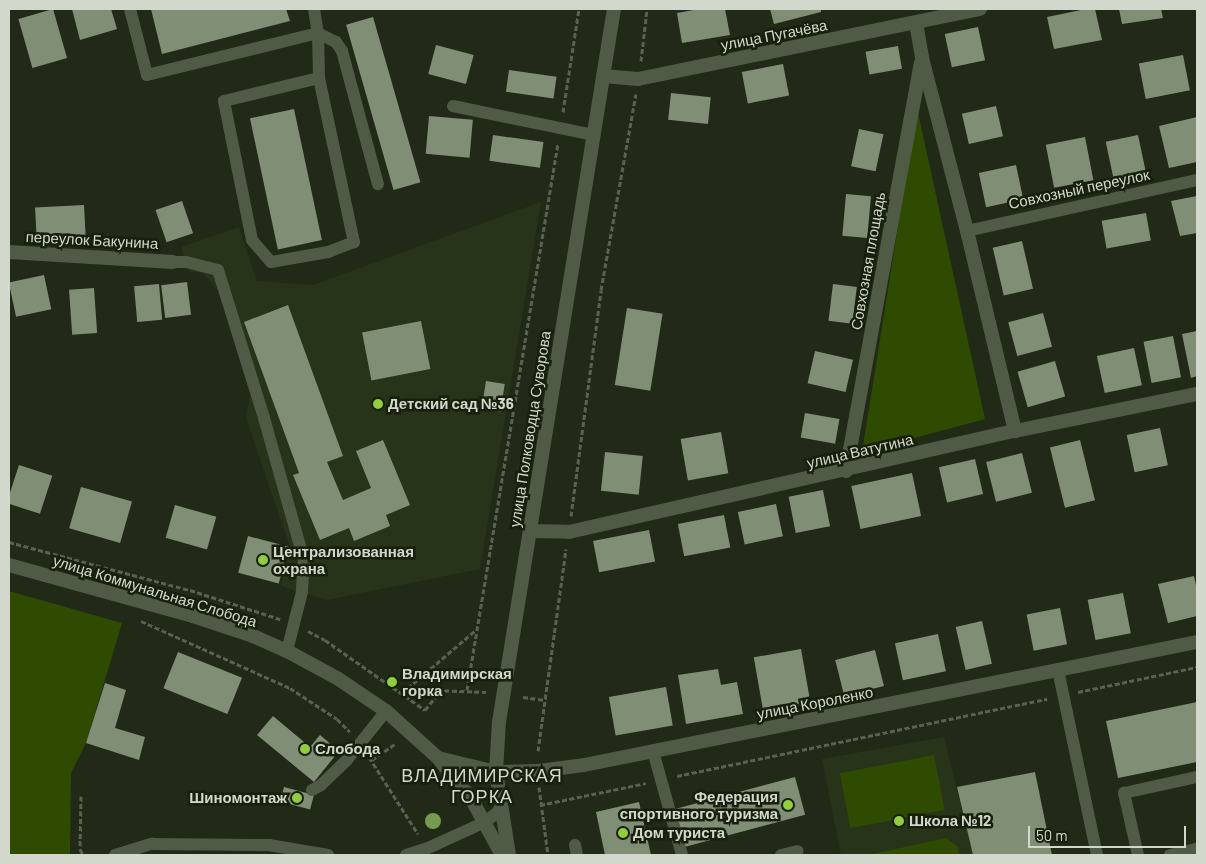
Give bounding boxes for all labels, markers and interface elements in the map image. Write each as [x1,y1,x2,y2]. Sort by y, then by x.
street label: улица Пугачёва [719,16,829,54]
street label: Совхозный переулок [1007,165,1151,213]
street label: Совхозная площадь [847,191,889,331]
street label: переулок Бакунина [25,228,159,252]
street label: улица Полководца Суворова [506,329,554,529]
place label: Детский сад №36 [388,395,514,413]
marker: Детский сад №36 [372,398,384,410]
street label: улица Ватутина [805,430,915,472]
place label: Централизованная охрана [273,542,414,577]
street label: улица Коммунальная Слобода [51,551,259,631]
marker: Централизованная охрана [257,554,269,566]
place label: Владимирская горка [402,664,512,699]
marker: Владимирская горка [386,676,398,688]
street label: улица Короленко [755,683,875,723]
place label: Слобода [315,740,380,758]
marker: Слобода [299,743,311,755]
district label: ВЛАДИМИРСКАЯ ГОРКА [400,765,564,808]
place label: Федерация спортивного туризма [620,787,778,822]
place label: Шиномонтаж [189,789,287,807]
marker: Шиномонтаж [291,792,303,804]
marker: Федерация спортивного туризма [782,799,794,811]
place label: Школа №12 [909,812,991,830]
marker: Школа №12 [893,815,905,827]
scale bar [1031,816,1188,848]
place label: Дом туриста [633,824,725,842]
text: 50 m [1036,826,1068,844]
marker: Дом туриста [617,827,629,839]

